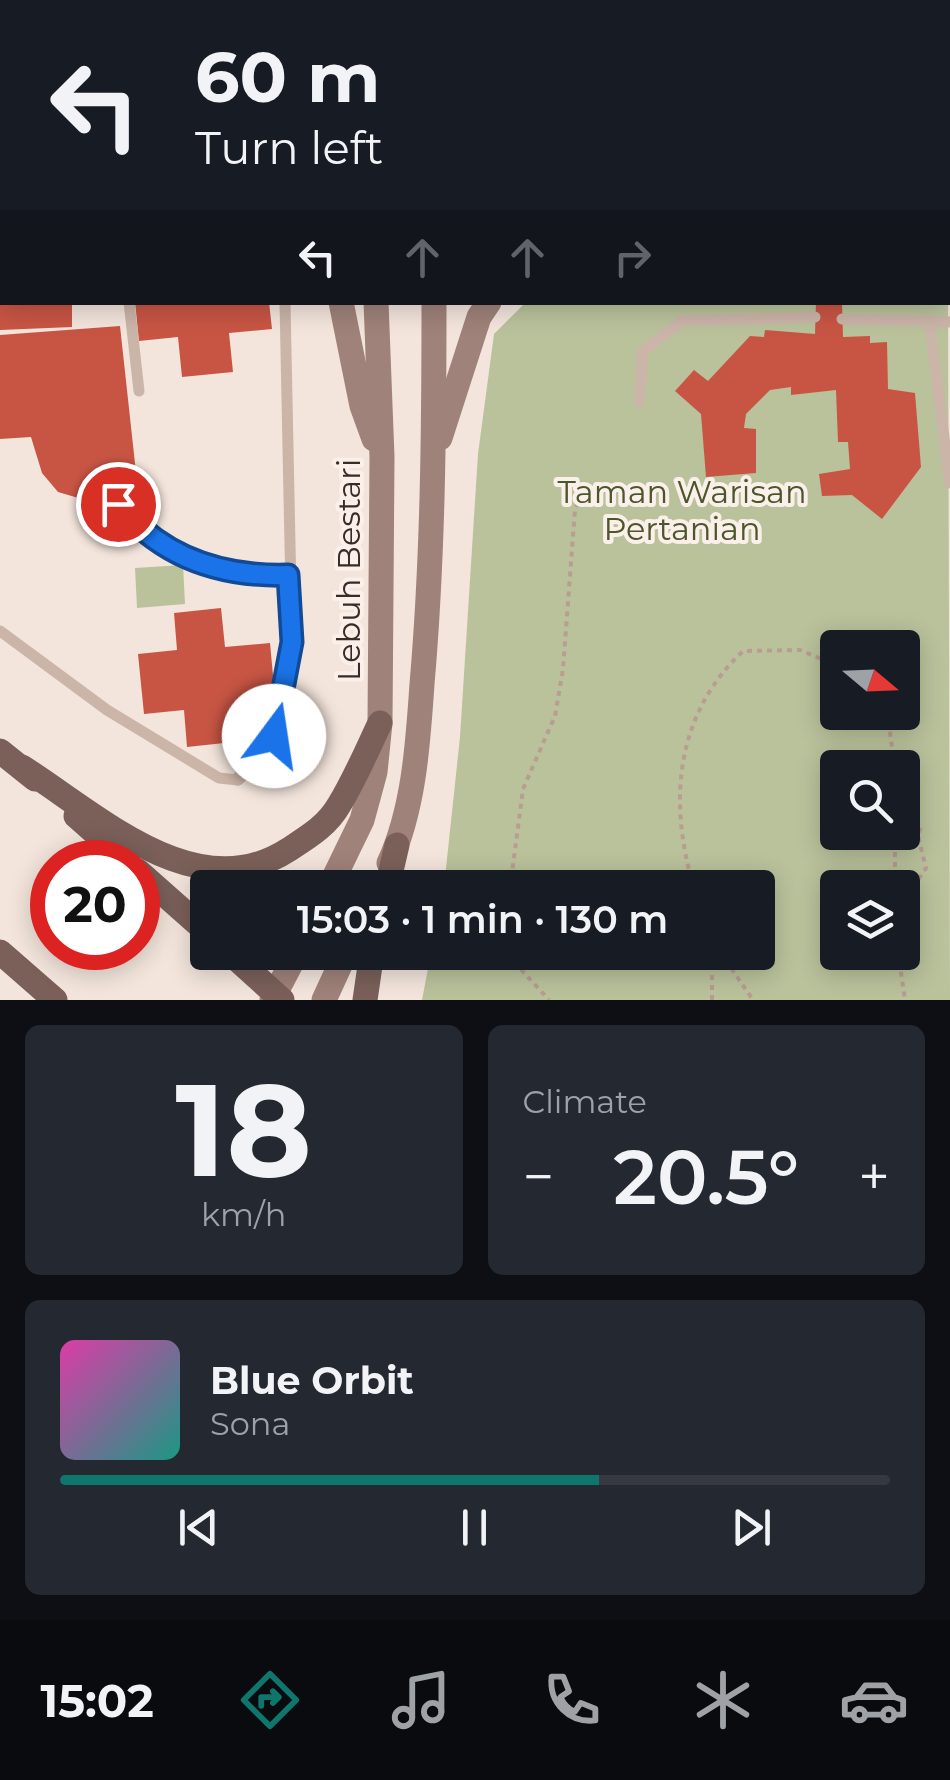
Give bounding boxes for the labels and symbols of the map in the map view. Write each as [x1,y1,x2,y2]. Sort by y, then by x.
street label: Lebuh Bestari [329,459,368,681]
pin [76,462,161,547]
park label: Taman Warisan Pertanian [557,472,807,548]
north arrow [820,630,920,730]
position arrow [222,684,326,788]
speed limit sign: 20 [30,840,160,970]

